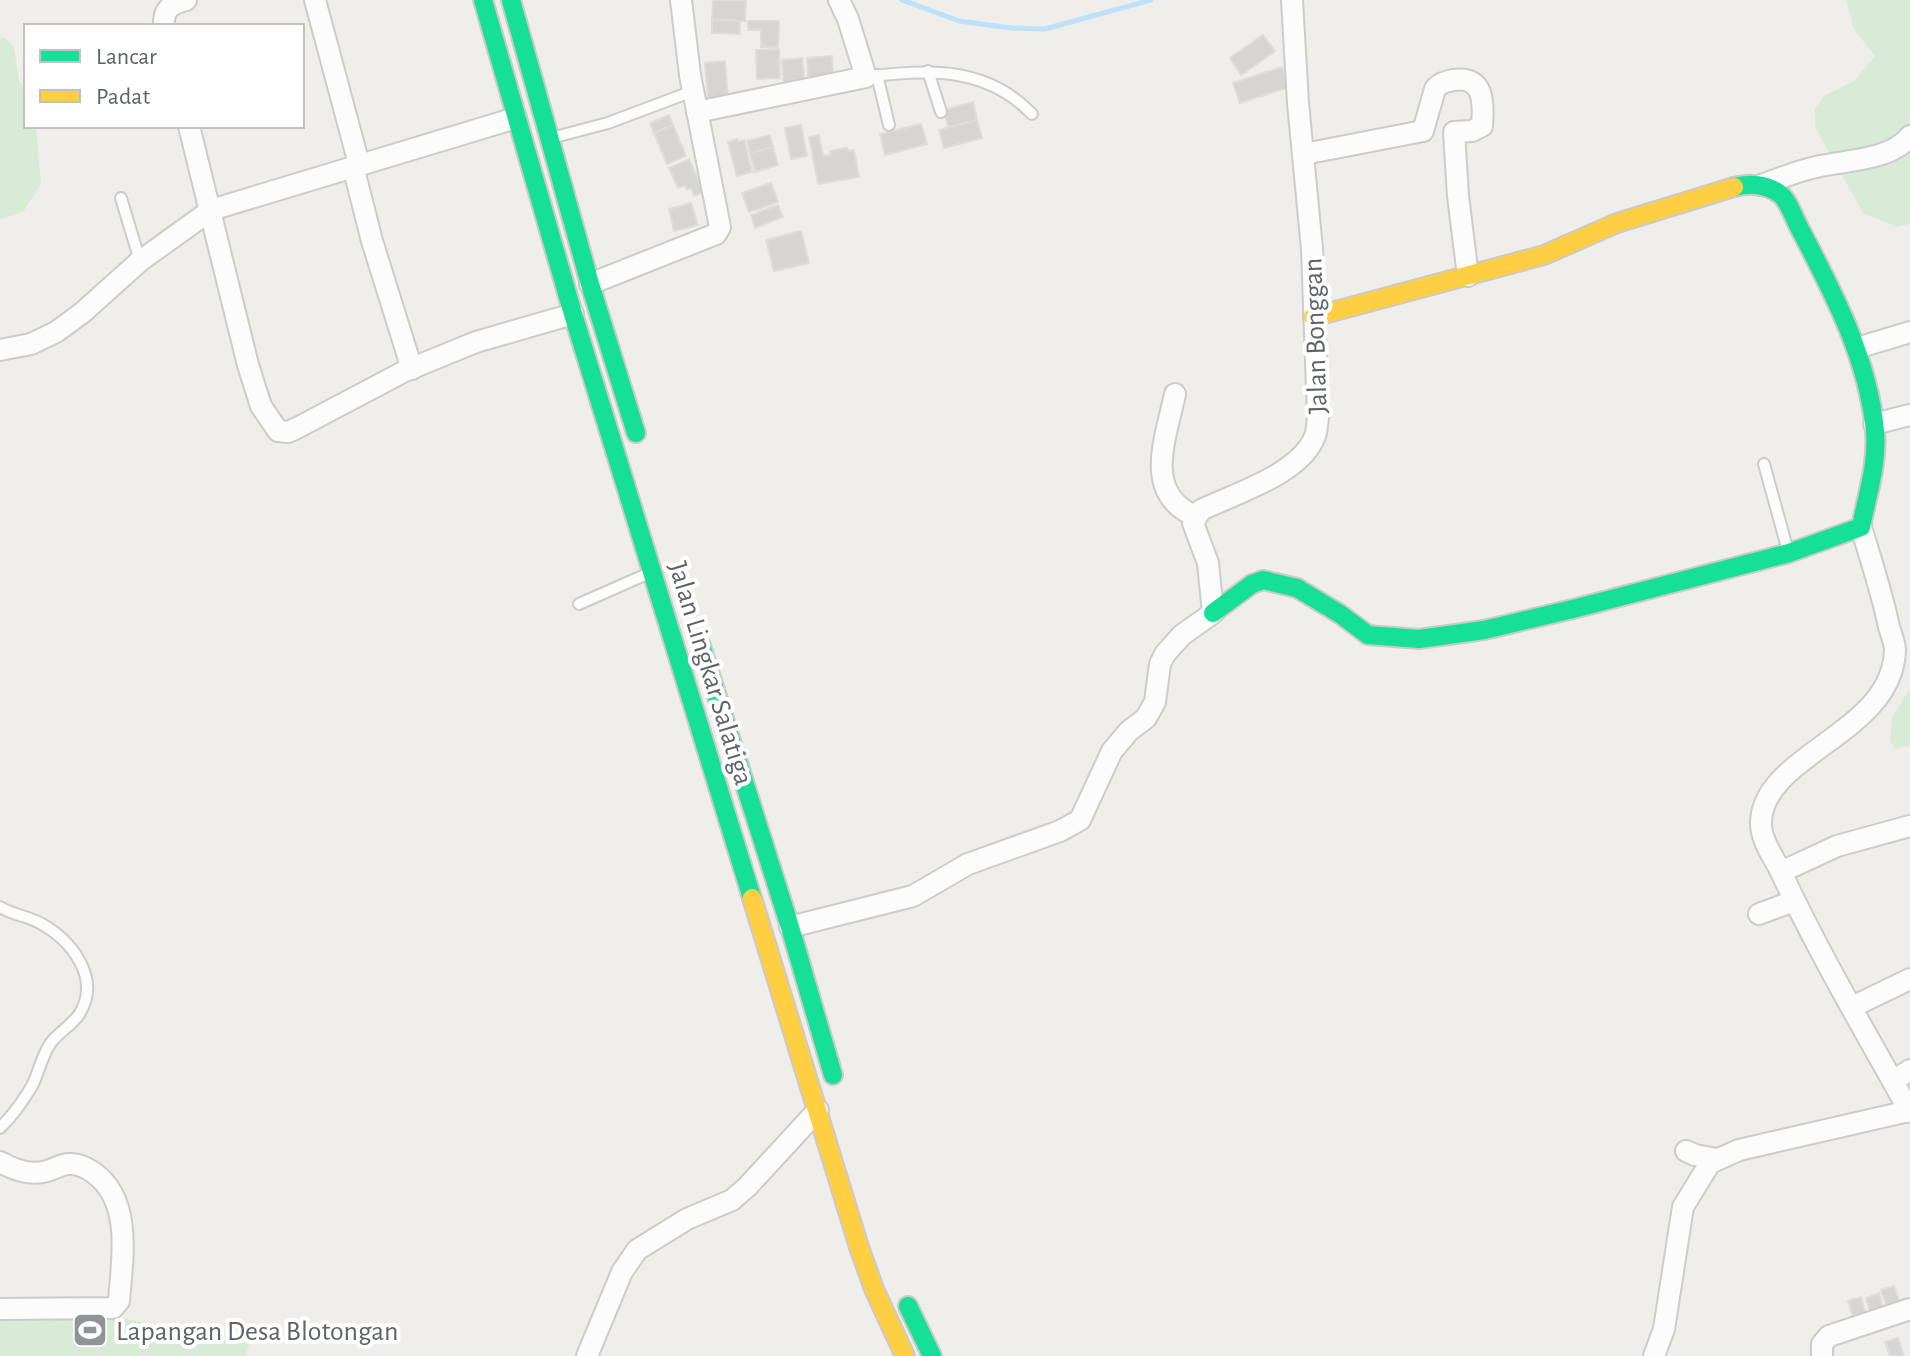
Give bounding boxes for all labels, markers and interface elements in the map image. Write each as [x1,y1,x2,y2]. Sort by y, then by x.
legend [24,24,304,128]
text: Lancar [96,45,157,69]
text: Padat [96,85,150,109]
street label: Jalan Bonggan [1299,257,1333,415]
street label: Jalan Lingkar Salatiga [663,559,757,789]
sports icon: Lapangan Desa Blotongan [71,1311,109,1349]
place label: Lapangan Desa Blotongan [116,1318,398,1346]

